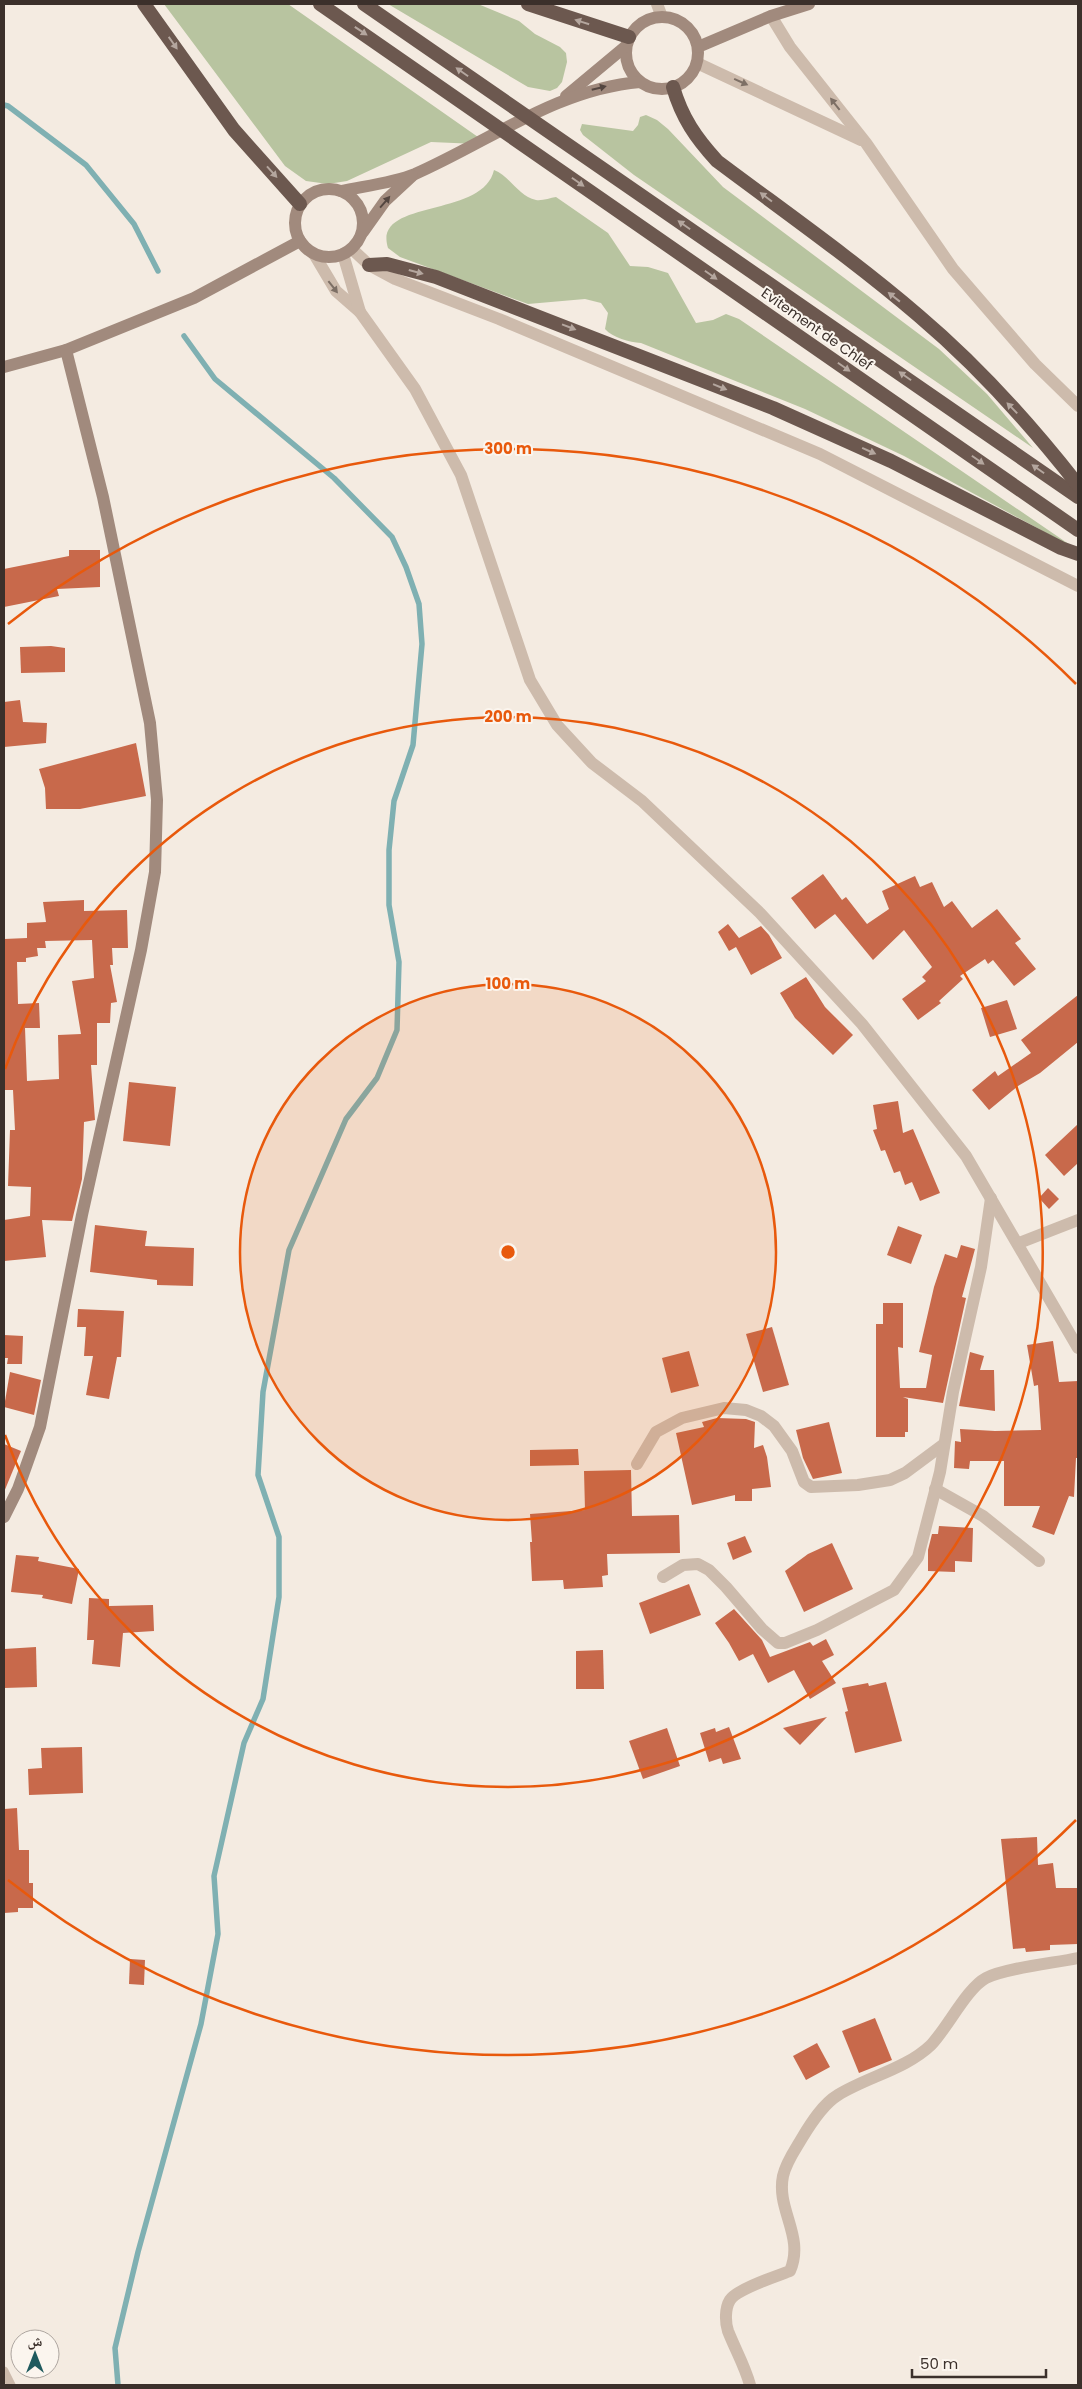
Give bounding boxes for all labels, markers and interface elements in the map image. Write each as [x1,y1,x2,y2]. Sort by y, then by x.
one-way arrow [575,18,590,26]
one-way arrow [354,26,367,36]
one-way arrow [168,37,178,50]
one-way arrow [456,67,469,77]
one-way arrow [734,79,748,87]
one-way arrow [592,84,607,92]
one-way arrow [830,98,841,111]
one-way arrow [266,166,277,179]
one-way arrow [571,177,584,187]
one-way arrow [759,192,773,202]
one-way arrow [380,195,391,208]
one-way arrow [677,220,691,230]
one-way arrow [409,268,424,276]
one-way arrow [704,270,718,280]
one-way arrow [328,280,338,293]
street label: Evitement de Chlef [757,283,877,375]
one-way arrow [888,291,901,302]
one-way arrow [562,323,577,331]
one-way arrow [838,362,851,372]
one-way arrow [898,371,911,381]
one-way arrow [713,383,728,391]
one-way arrow [1006,402,1018,414]
text: 300 m [484,438,532,459]
one-way arrow [862,448,876,456]
one-way arrow [971,455,985,465]
one-way arrow [1031,464,1045,474]
text: 200 m [484,706,532,727]
text: 100 m [486,973,530,994]
centre of rings [499,1243,517,1261]
north arrow [10,2329,60,2379]
text: ش [28,2331,43,2351]
scale bar [912,2346,1046,2378]
text: 50 m [920,2353,958,2374]

